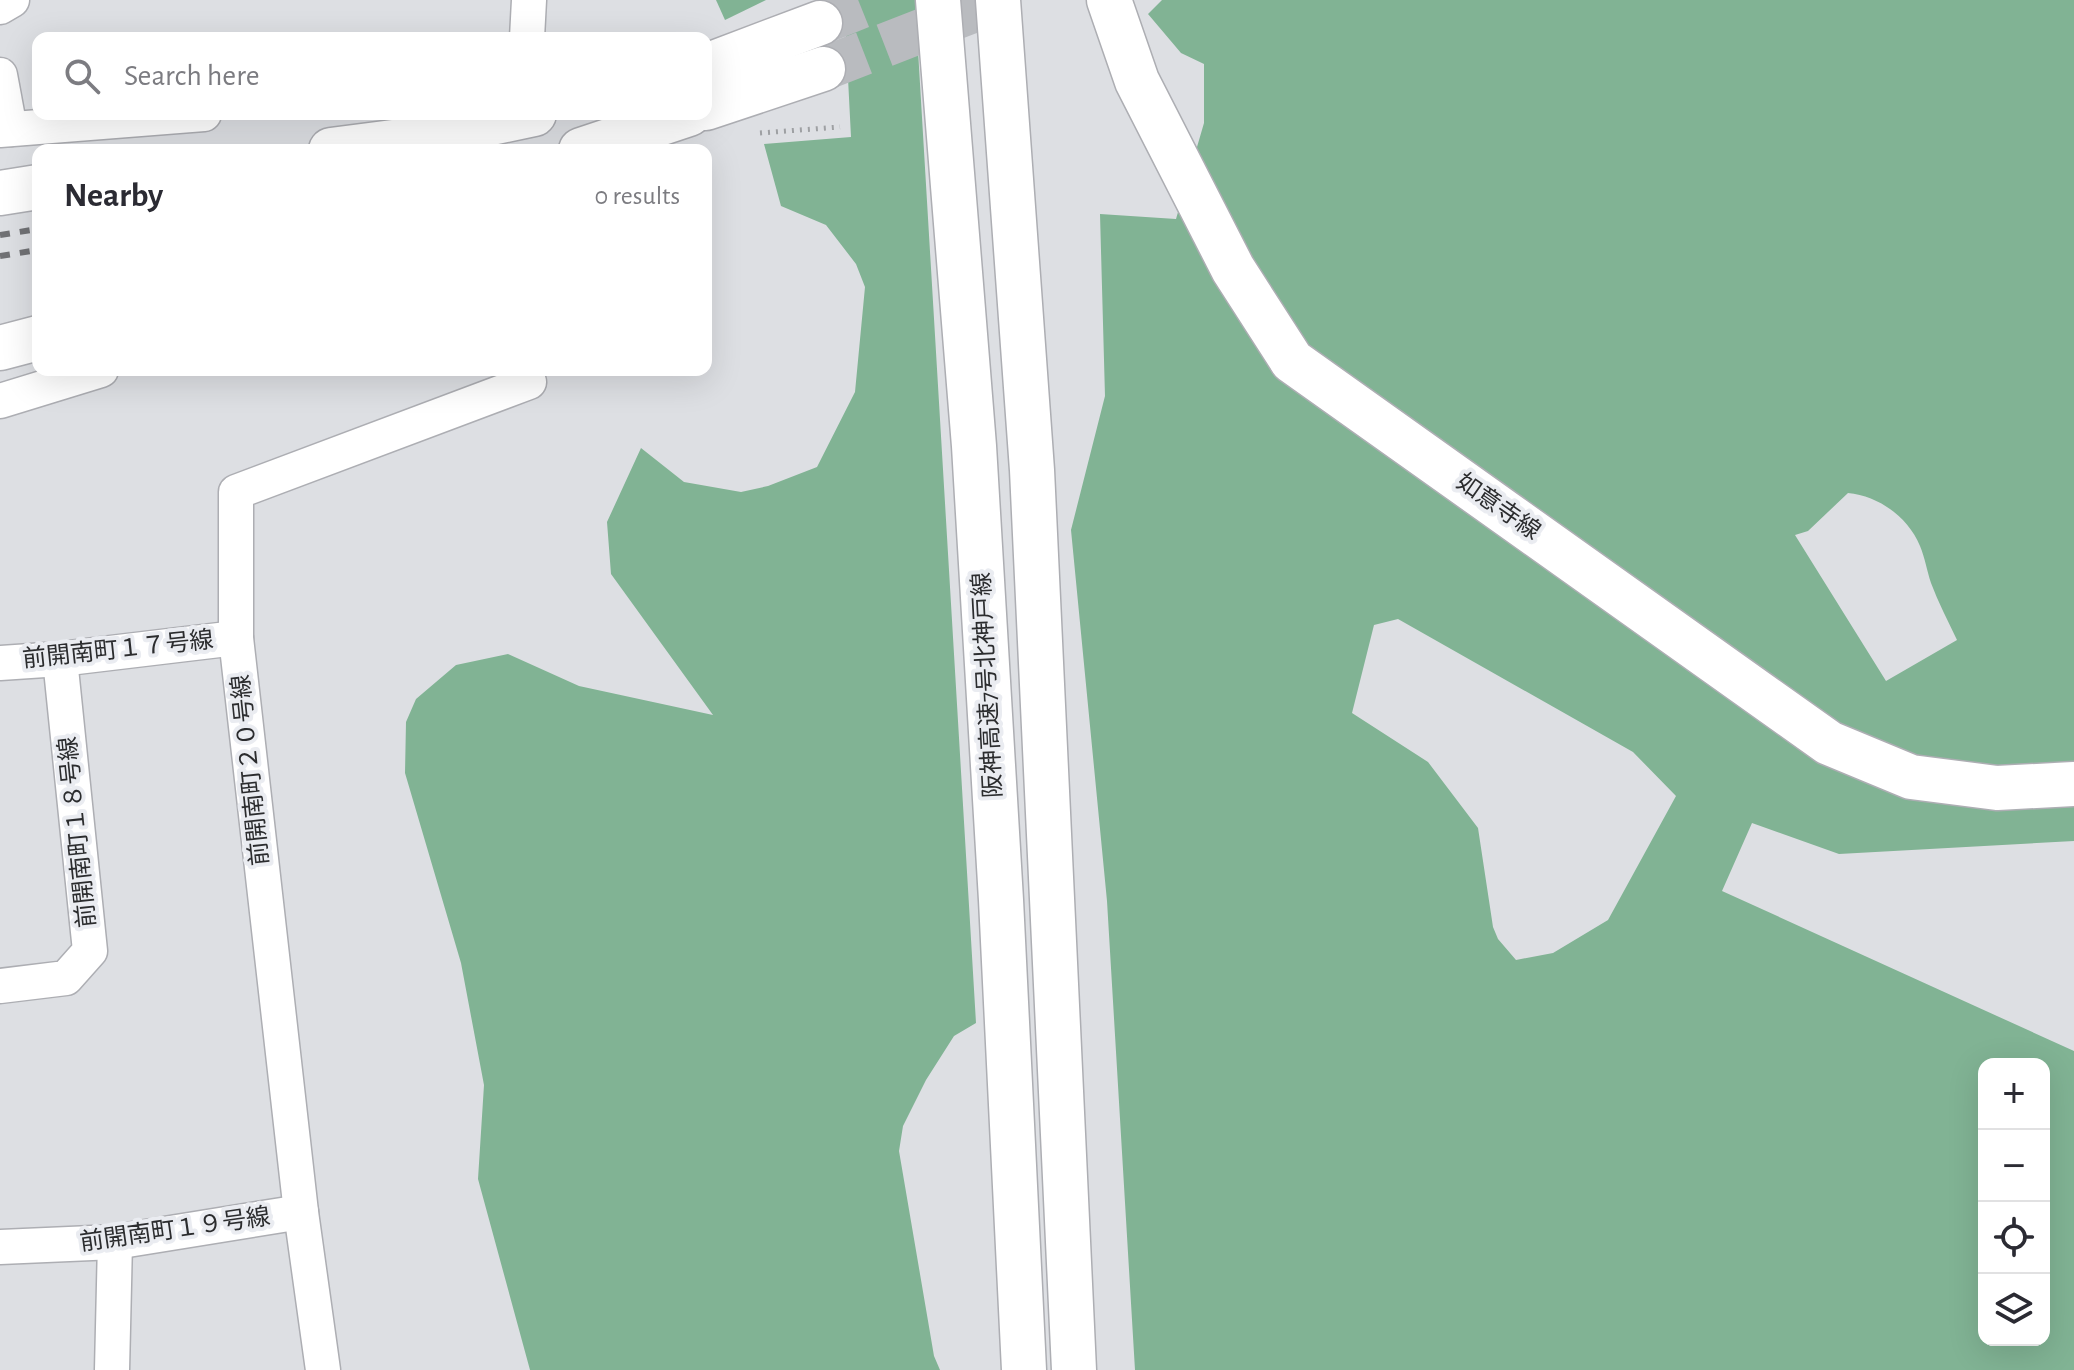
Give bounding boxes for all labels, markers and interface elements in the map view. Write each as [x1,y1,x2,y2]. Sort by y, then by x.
search box [32,32,712,120]
icon: search [60,54,104,98]
text: Search here [124,61,260,91]
text: Nearby [64,179,163,213]
text: 0 results [594,183,680,209]
street label: 如意寺線 [1452,468,1545,544]
street label: 阪神高速7号北神戸線 [968,572,1006,799]
street label: 前開南町１７号線 [21,626,215,672]
street label: 前開南町２０号線 [227,673,273,867]
street label: 前開南町１８号線 [54,735,100,929]
map controls [1978,1058,2050,1346]
button: + [1978,1058,2050,1130]
button: − [1978,1130,2050,1202]
button: locate [1978,1202,2050,1274]
street label: 前開南町１９号線 [78,1203,272,1255]
button: layers [1978,1274,2050,1346]

